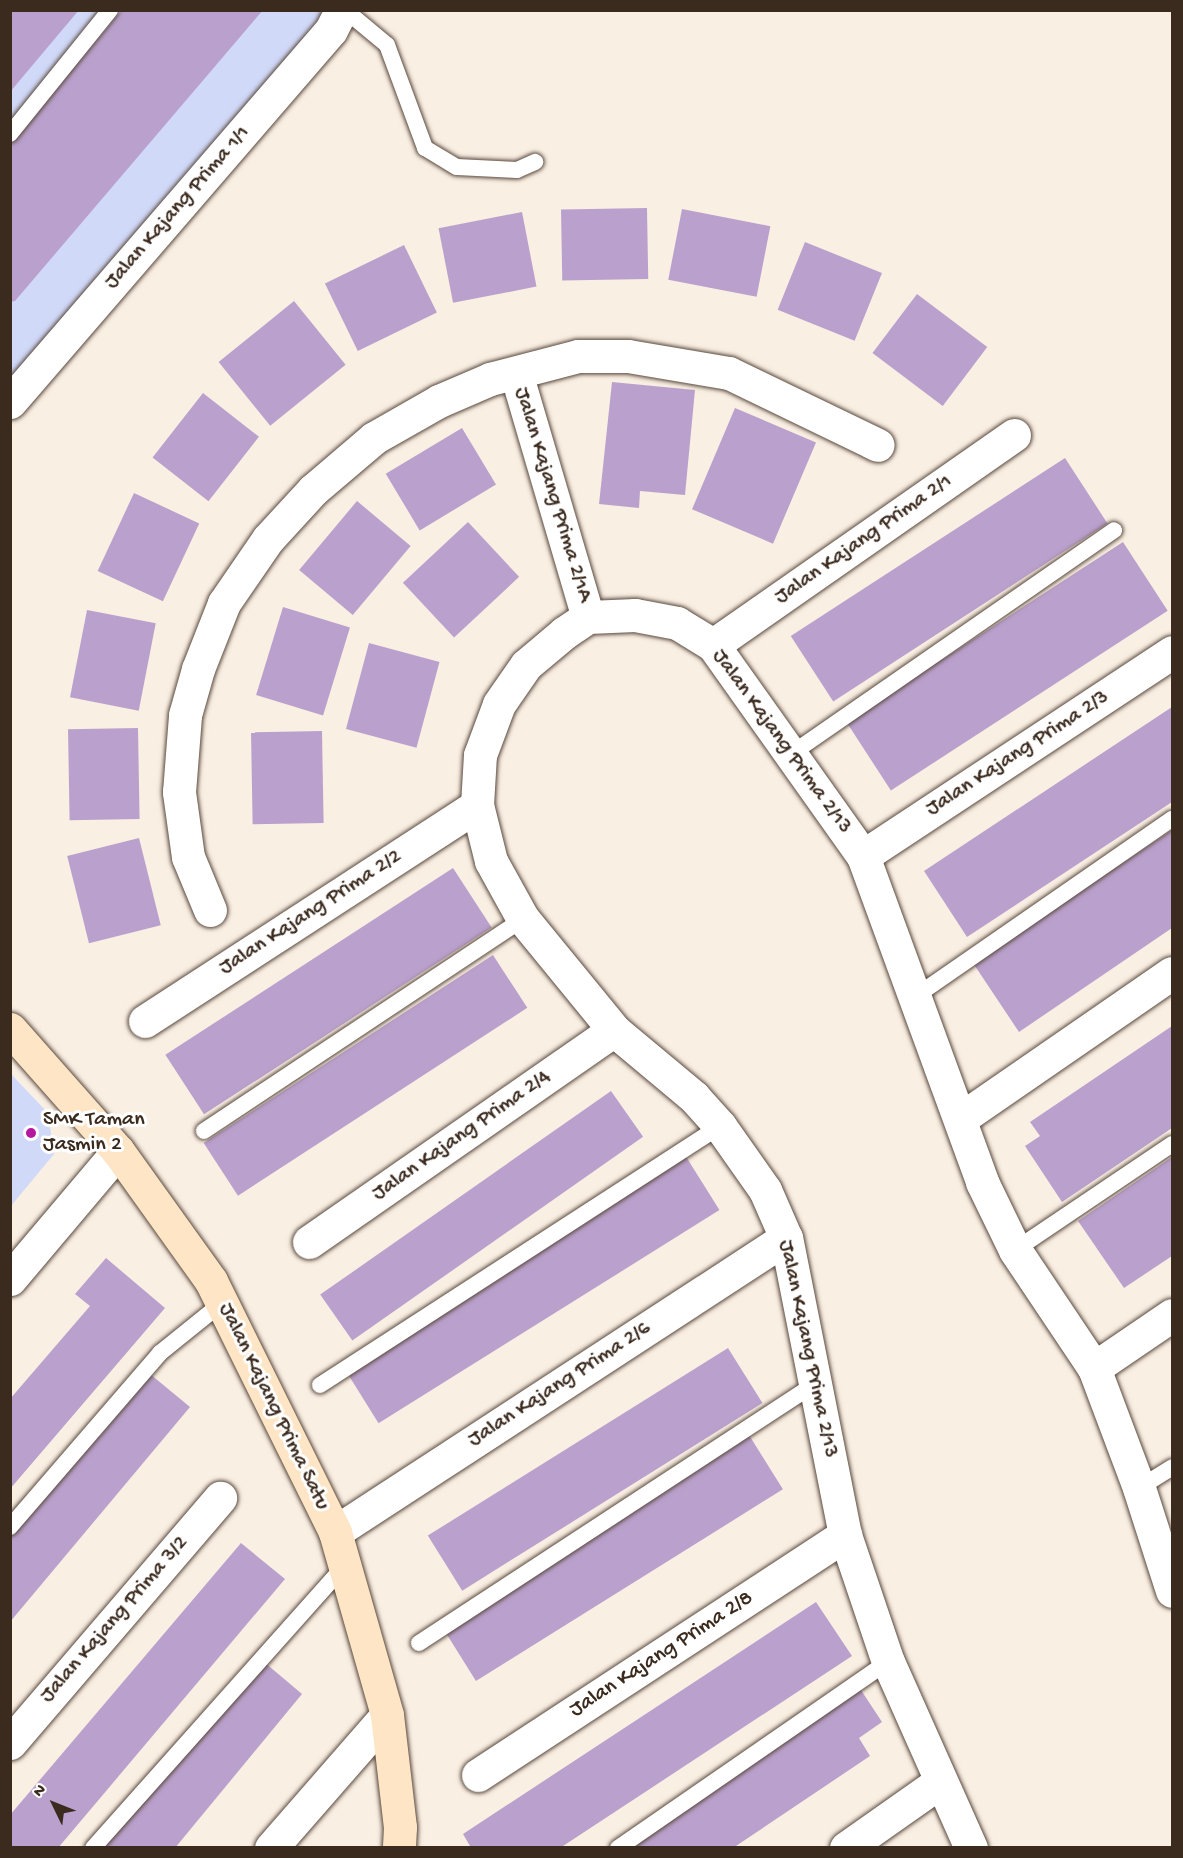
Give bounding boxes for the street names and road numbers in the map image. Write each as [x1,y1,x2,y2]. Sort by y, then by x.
street label: Jalan Kajang Prima 1/1 [100,121,256,295]
street label: Jalan Kajang Prima 2/1A [507,384,597,606]
street label: Jalan Kajang Prima 2/1 [770,469,958,611]
street label: Jalan Kajang Prima 2/13 [705,645,857,839]
street label: Jalan Kajang Prima 2/3 [922,685,1114,823]
street label: Jalan Kajang Prima 2/2 [215,844,407,982]
street label: Jalan Kajang Prima 2/4 [368,1064,556,1208]
street label: Jalan Kajang Prima 2/13 [771,1238,843,1460]
street label: Jalan Kajang Prima Satu [211,1299,335,1515]
street label: Jalan Kajang Prima 2/6 [464,1316,656,1454]
street label: Jalan Kajang Prima 3/2 [35,1531,195,1709]
street label: Jalan Kajang Prima 2/8 [565,1586,759,1724]

